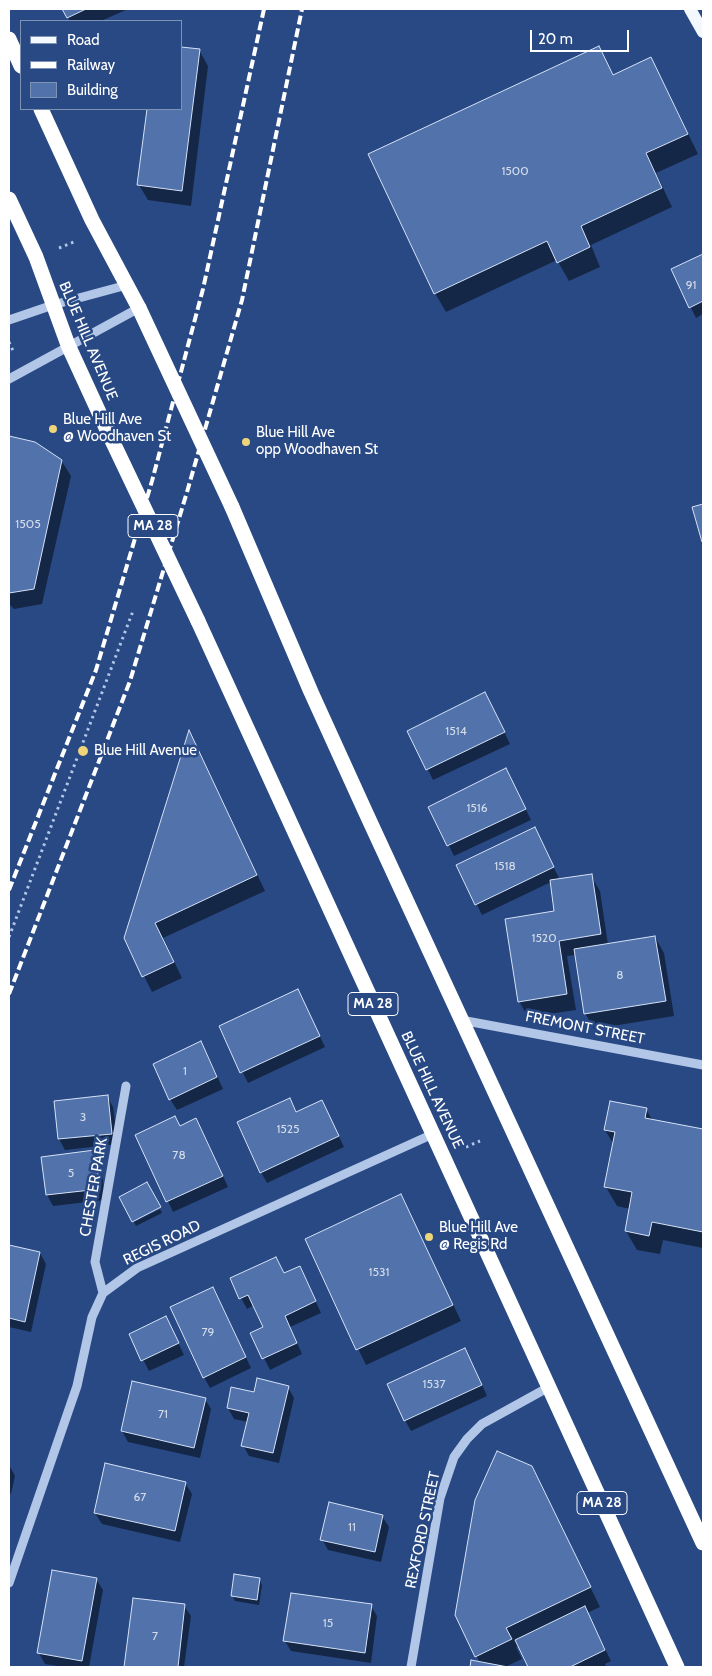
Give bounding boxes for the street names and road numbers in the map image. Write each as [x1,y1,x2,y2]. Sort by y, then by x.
street label: BLUE HILL AVENUE [55,279,121,403]
road number: MA 28 [128,514,178,538]
road number: MA 28 [348,992,398,1016]
street label: FREMONT STREET [524,1008,646,1048]
street label: BLUE HILL AVENUE [397,1029,467,1151]
street label: CHESTER PARK [76,1136,112,1238]
street label: REGIS ROAD [120,1217,204,1269]
street label: REXFORD STREET [402,1470,444,1590]
road number: MA 28 [577,1492,627,1515]

